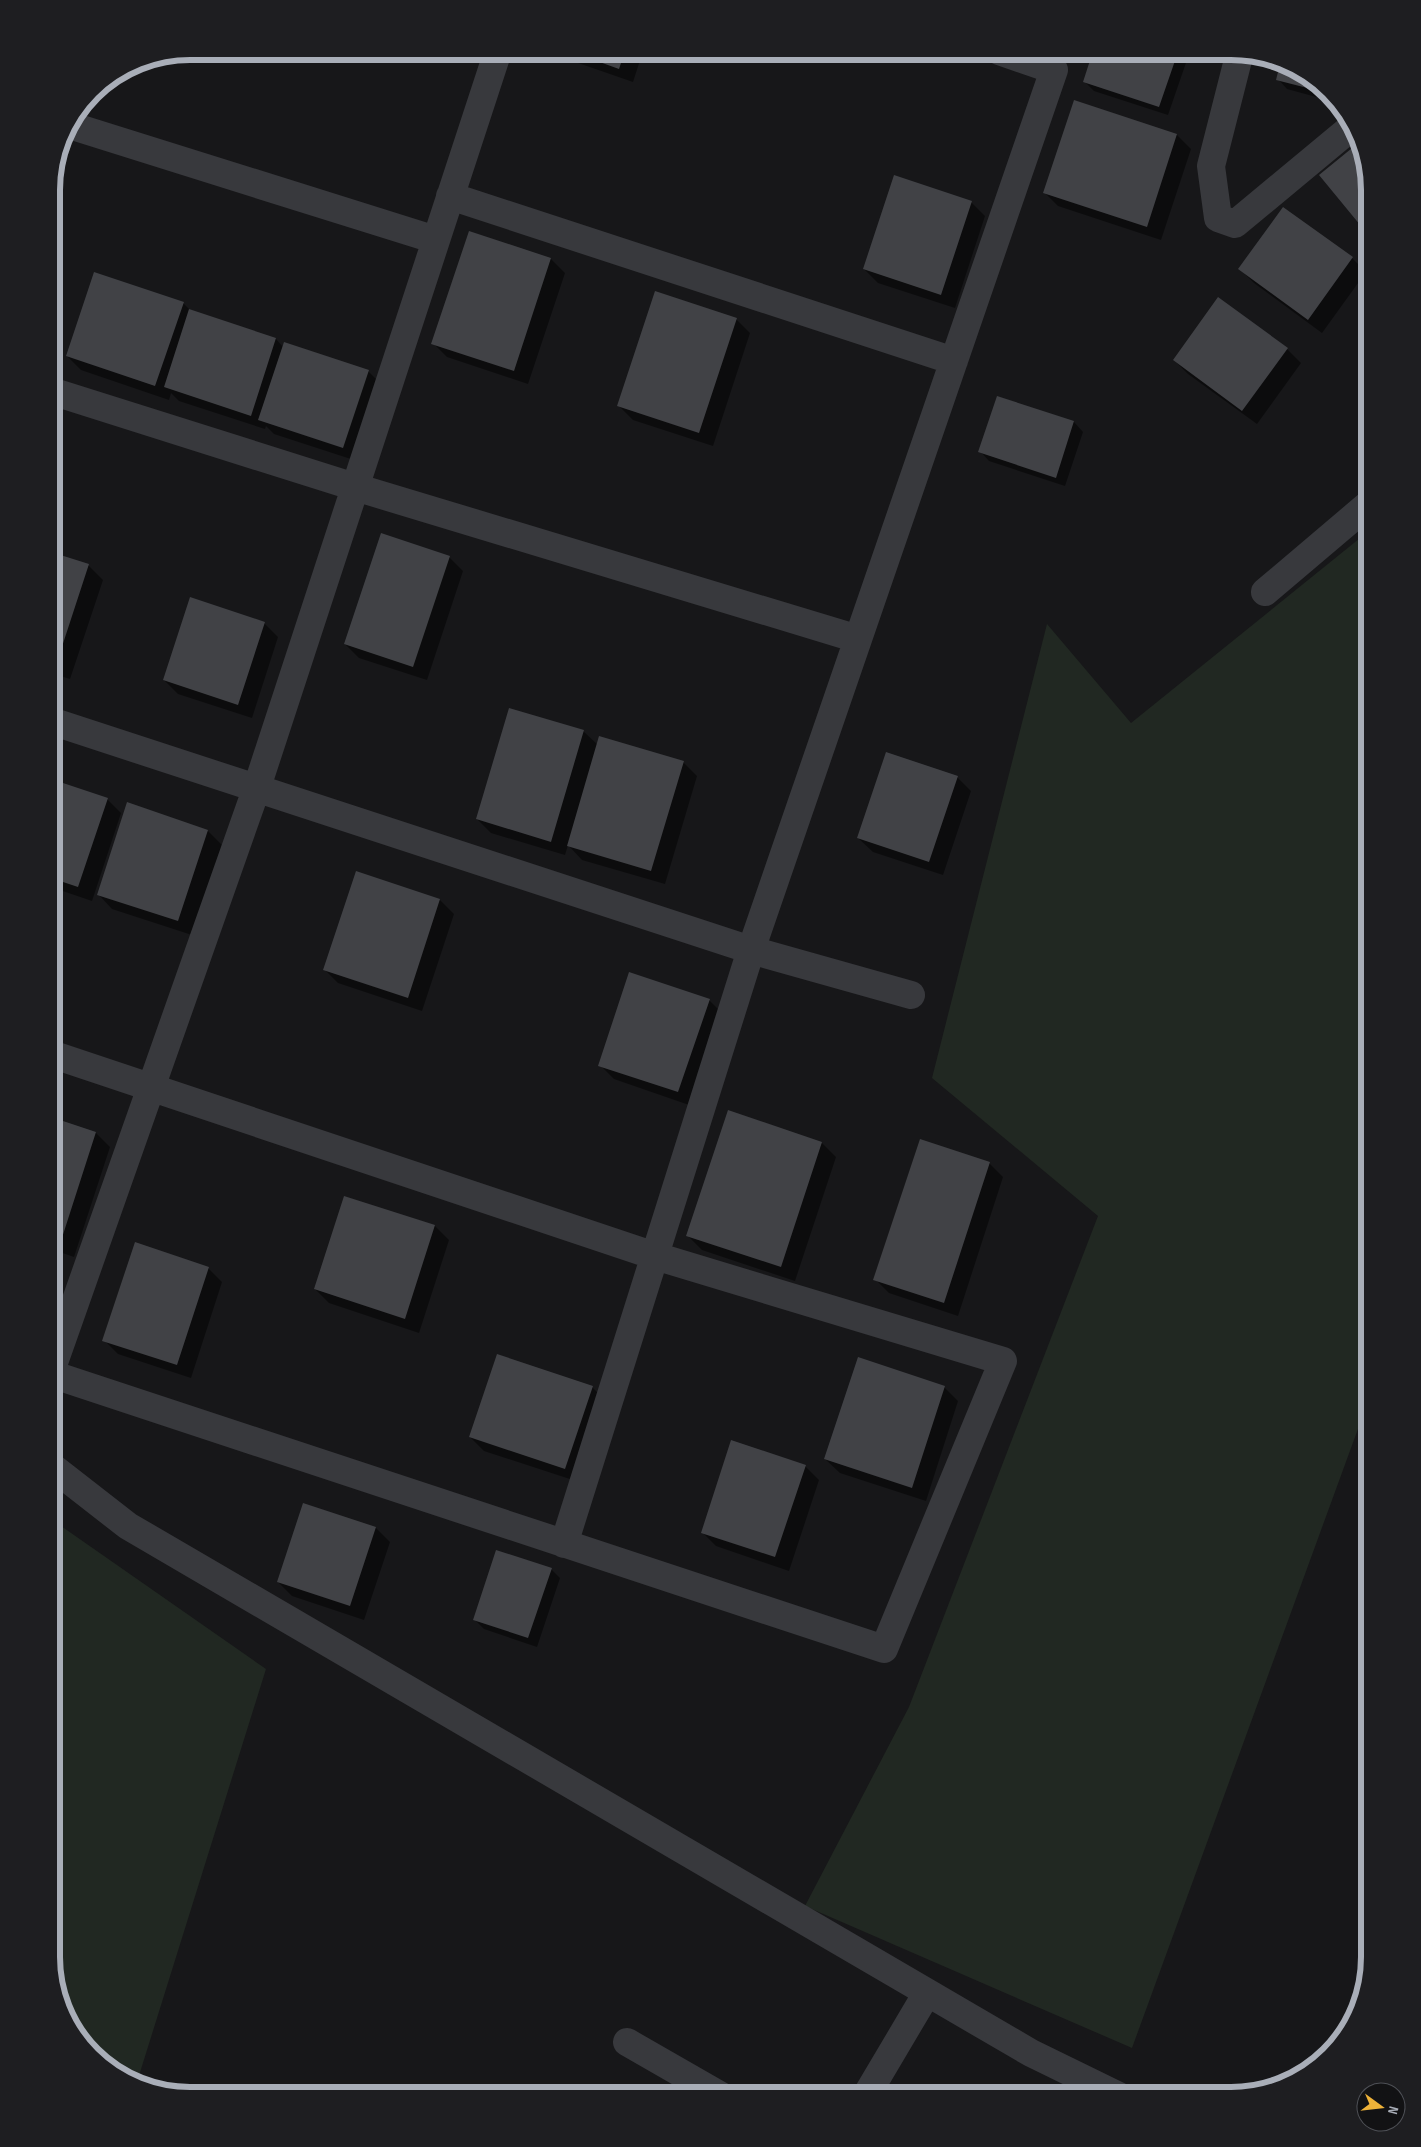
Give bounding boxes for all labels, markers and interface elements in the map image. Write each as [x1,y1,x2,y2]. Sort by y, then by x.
north arrow [1356,2082,1406,2132]
text: N [1384,2104,1402,2116]

